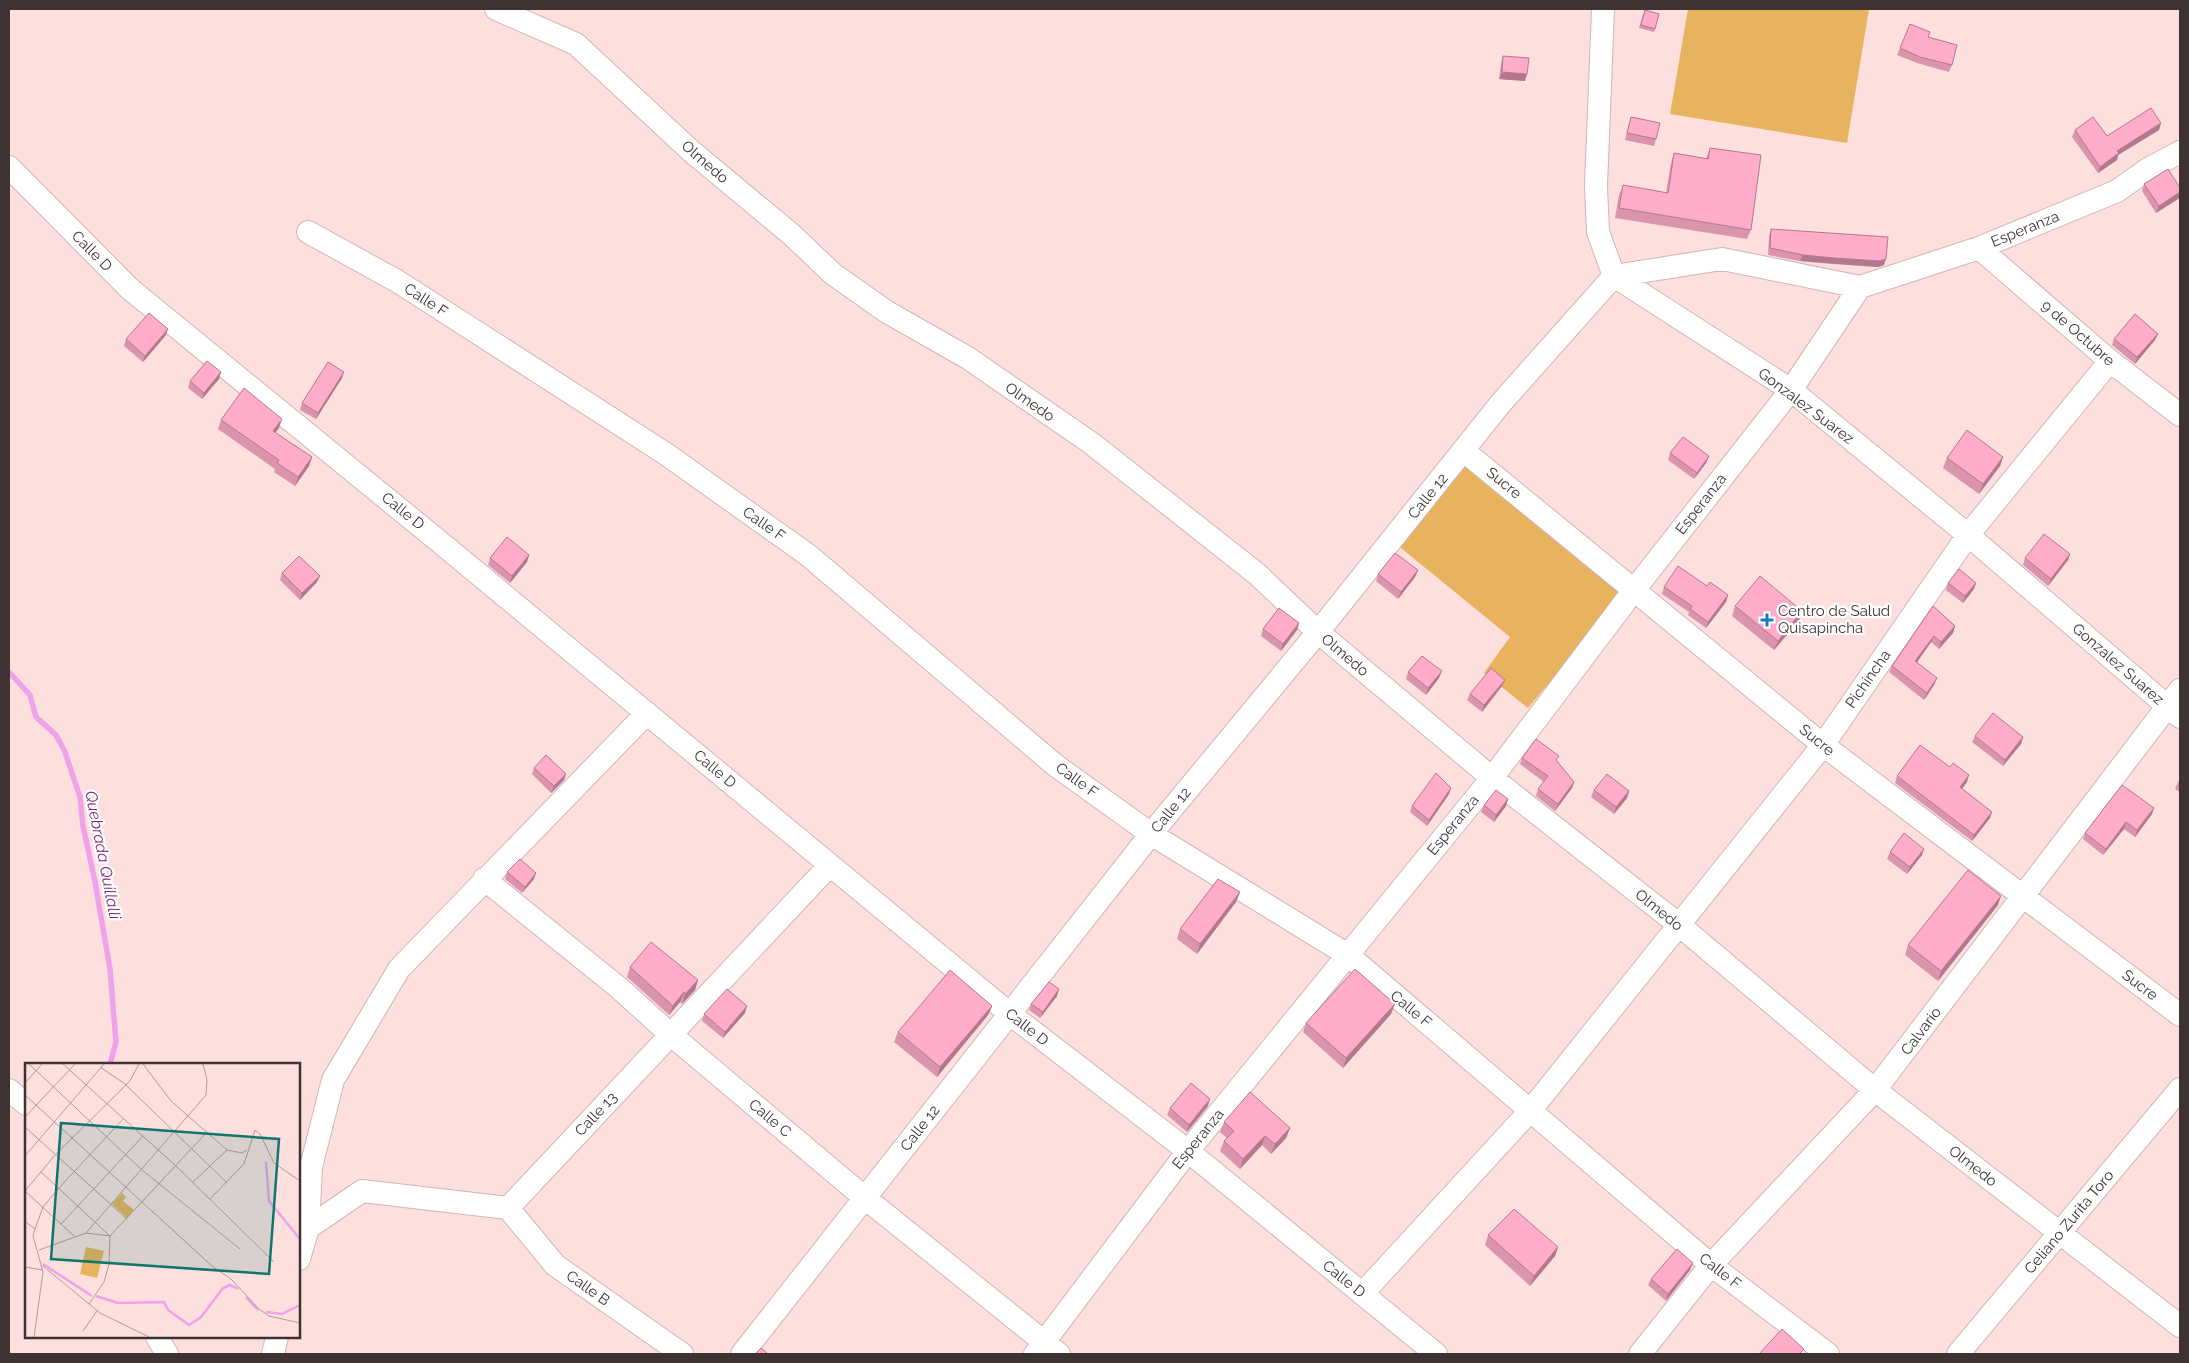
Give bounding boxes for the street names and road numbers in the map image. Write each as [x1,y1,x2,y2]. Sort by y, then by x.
street label: Olmedo [678,137,732,187]
street label: Esperanza [1988,207,2062,251]
street label: Calle D [68,227,116,275]
street label: Calle F [401,279,451,321]
street label: 9 de Octubre [2038,296,2118,370]
street label: Gonzalez Suarez [1755,364,1857,448]
street label: Olmedo [1002,379,1058,426]
street label: Sucre [1483,463,1525,503]
street label: Calle 12 [1404,469,1452,522]
street label: Esperanza [1672,470,1730,538]
street label: Calle D [378,488,428,534]
street label: Calle F [739,503,789,545]
street label: Gonzalez Suarez [2069,619,2167,709]
street label: Olmedo [1318,630,1372,680]
street label: Pichincha [1841,646,1895,712]
street label: Sucre [1796,720,1838,760]
street label: Calle D [690,746,740,792]
street label: Calle F [1052,759,1102,802]
street label: Calle 12 [1147,783,1195,836]
street label: Esperanza [1423,791,1483,859]
street label: Olmedo [1631,885,1687,935]
street label: Sucre [2119,966,2162,1004]
street label: Calle F [1387,987,1435,1031]
street label: Calvario [1897,1003,1945,1059]
street label: Calle D [1002,1005,1052,1050]
street label: Calle 13 [571,1088,621,1140]
street label: Calle C [745,1095,795,1141]
street label: Calle 12 [896,1101,944,1155]
street label: Esperanza [1168,1105,1228,1173]
street label: Olmedo [1945,1142,2001,1190]
street label: Celiano Zurita Toro [2020,1166,2118,1277]
street label: Calle F [1696,1249,1745,1293]
street label: Calle D [1319,1256,1369,1302]
street label: Calle B [563,1267,613,1309]

